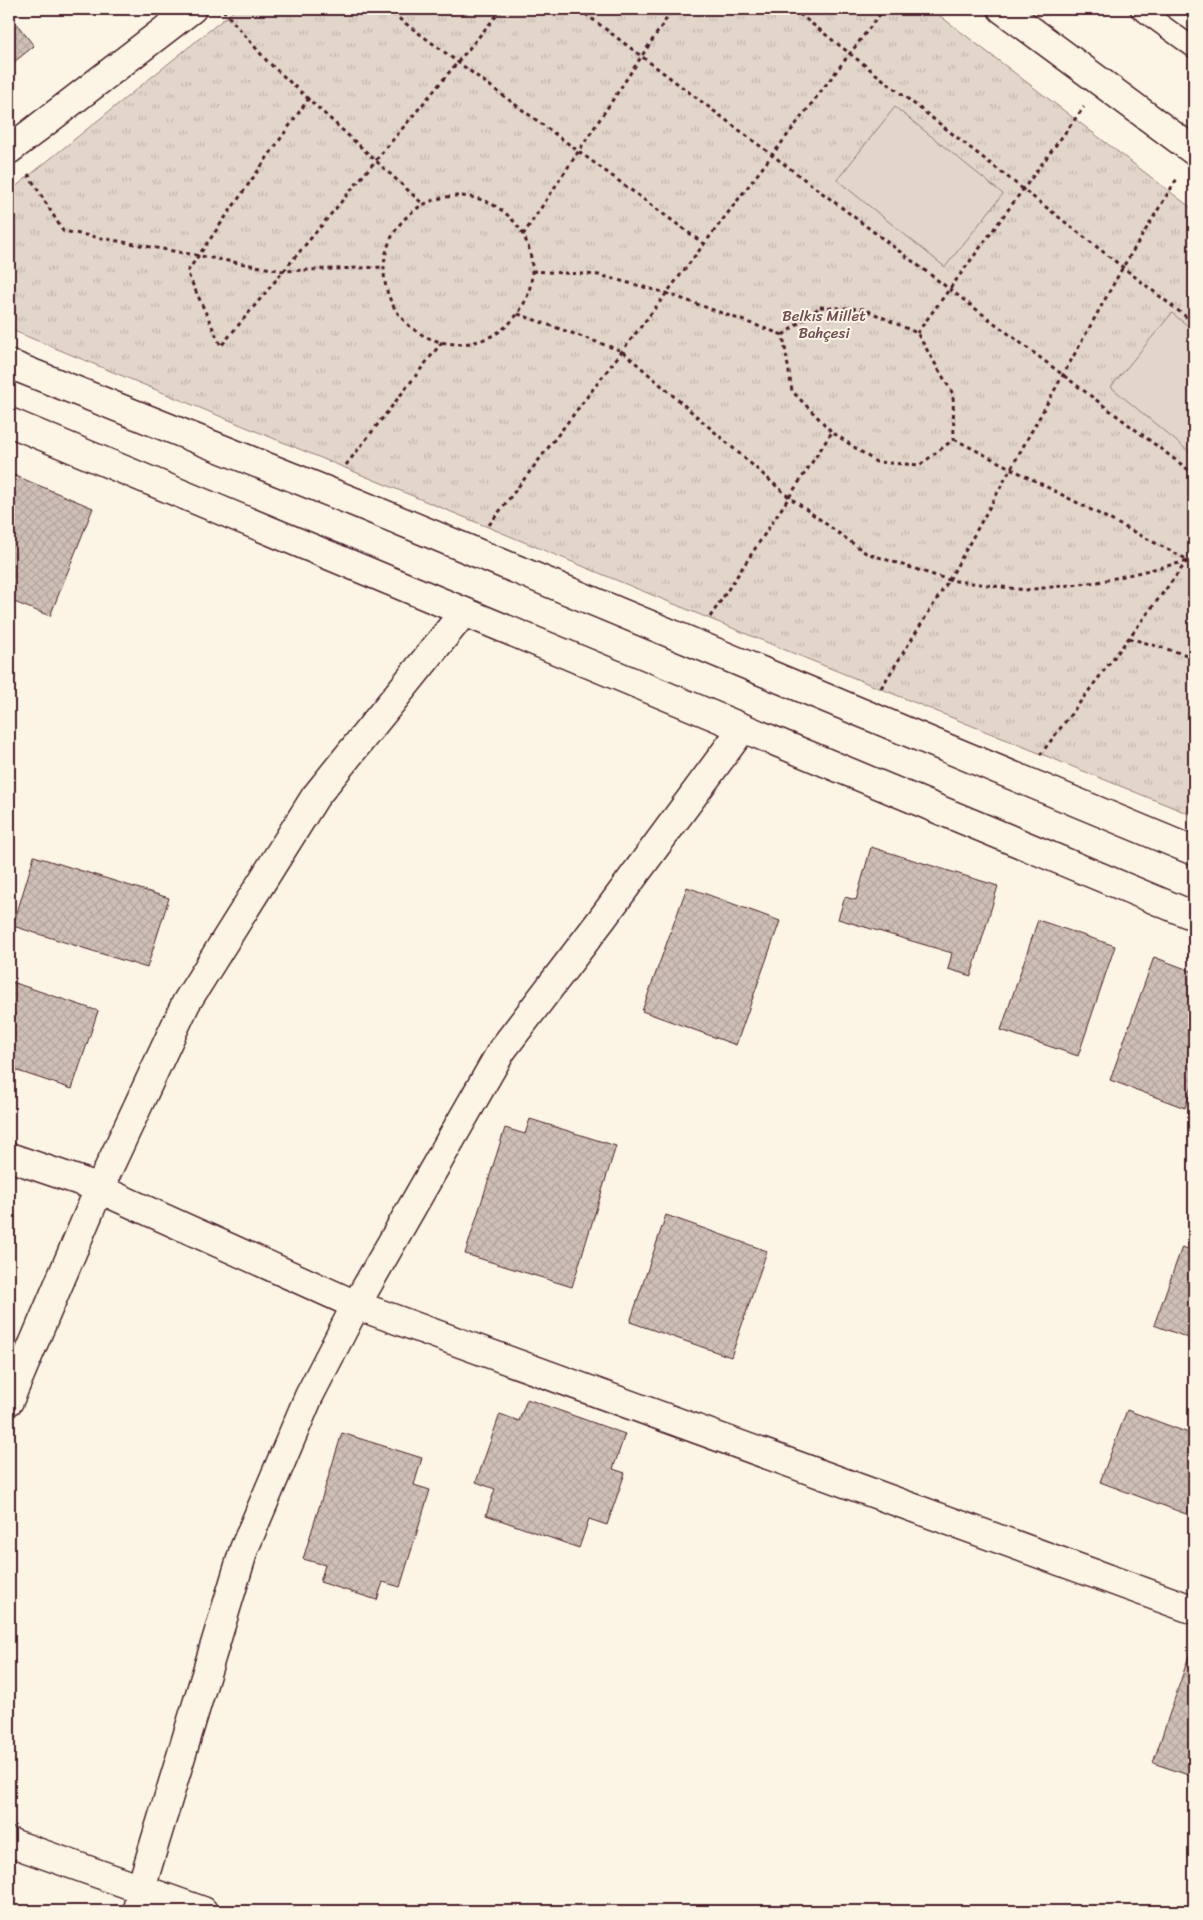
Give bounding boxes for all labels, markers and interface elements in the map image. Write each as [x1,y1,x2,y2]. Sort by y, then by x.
park label: Belkıs Millet Bahçesi [782,303,866,346]

